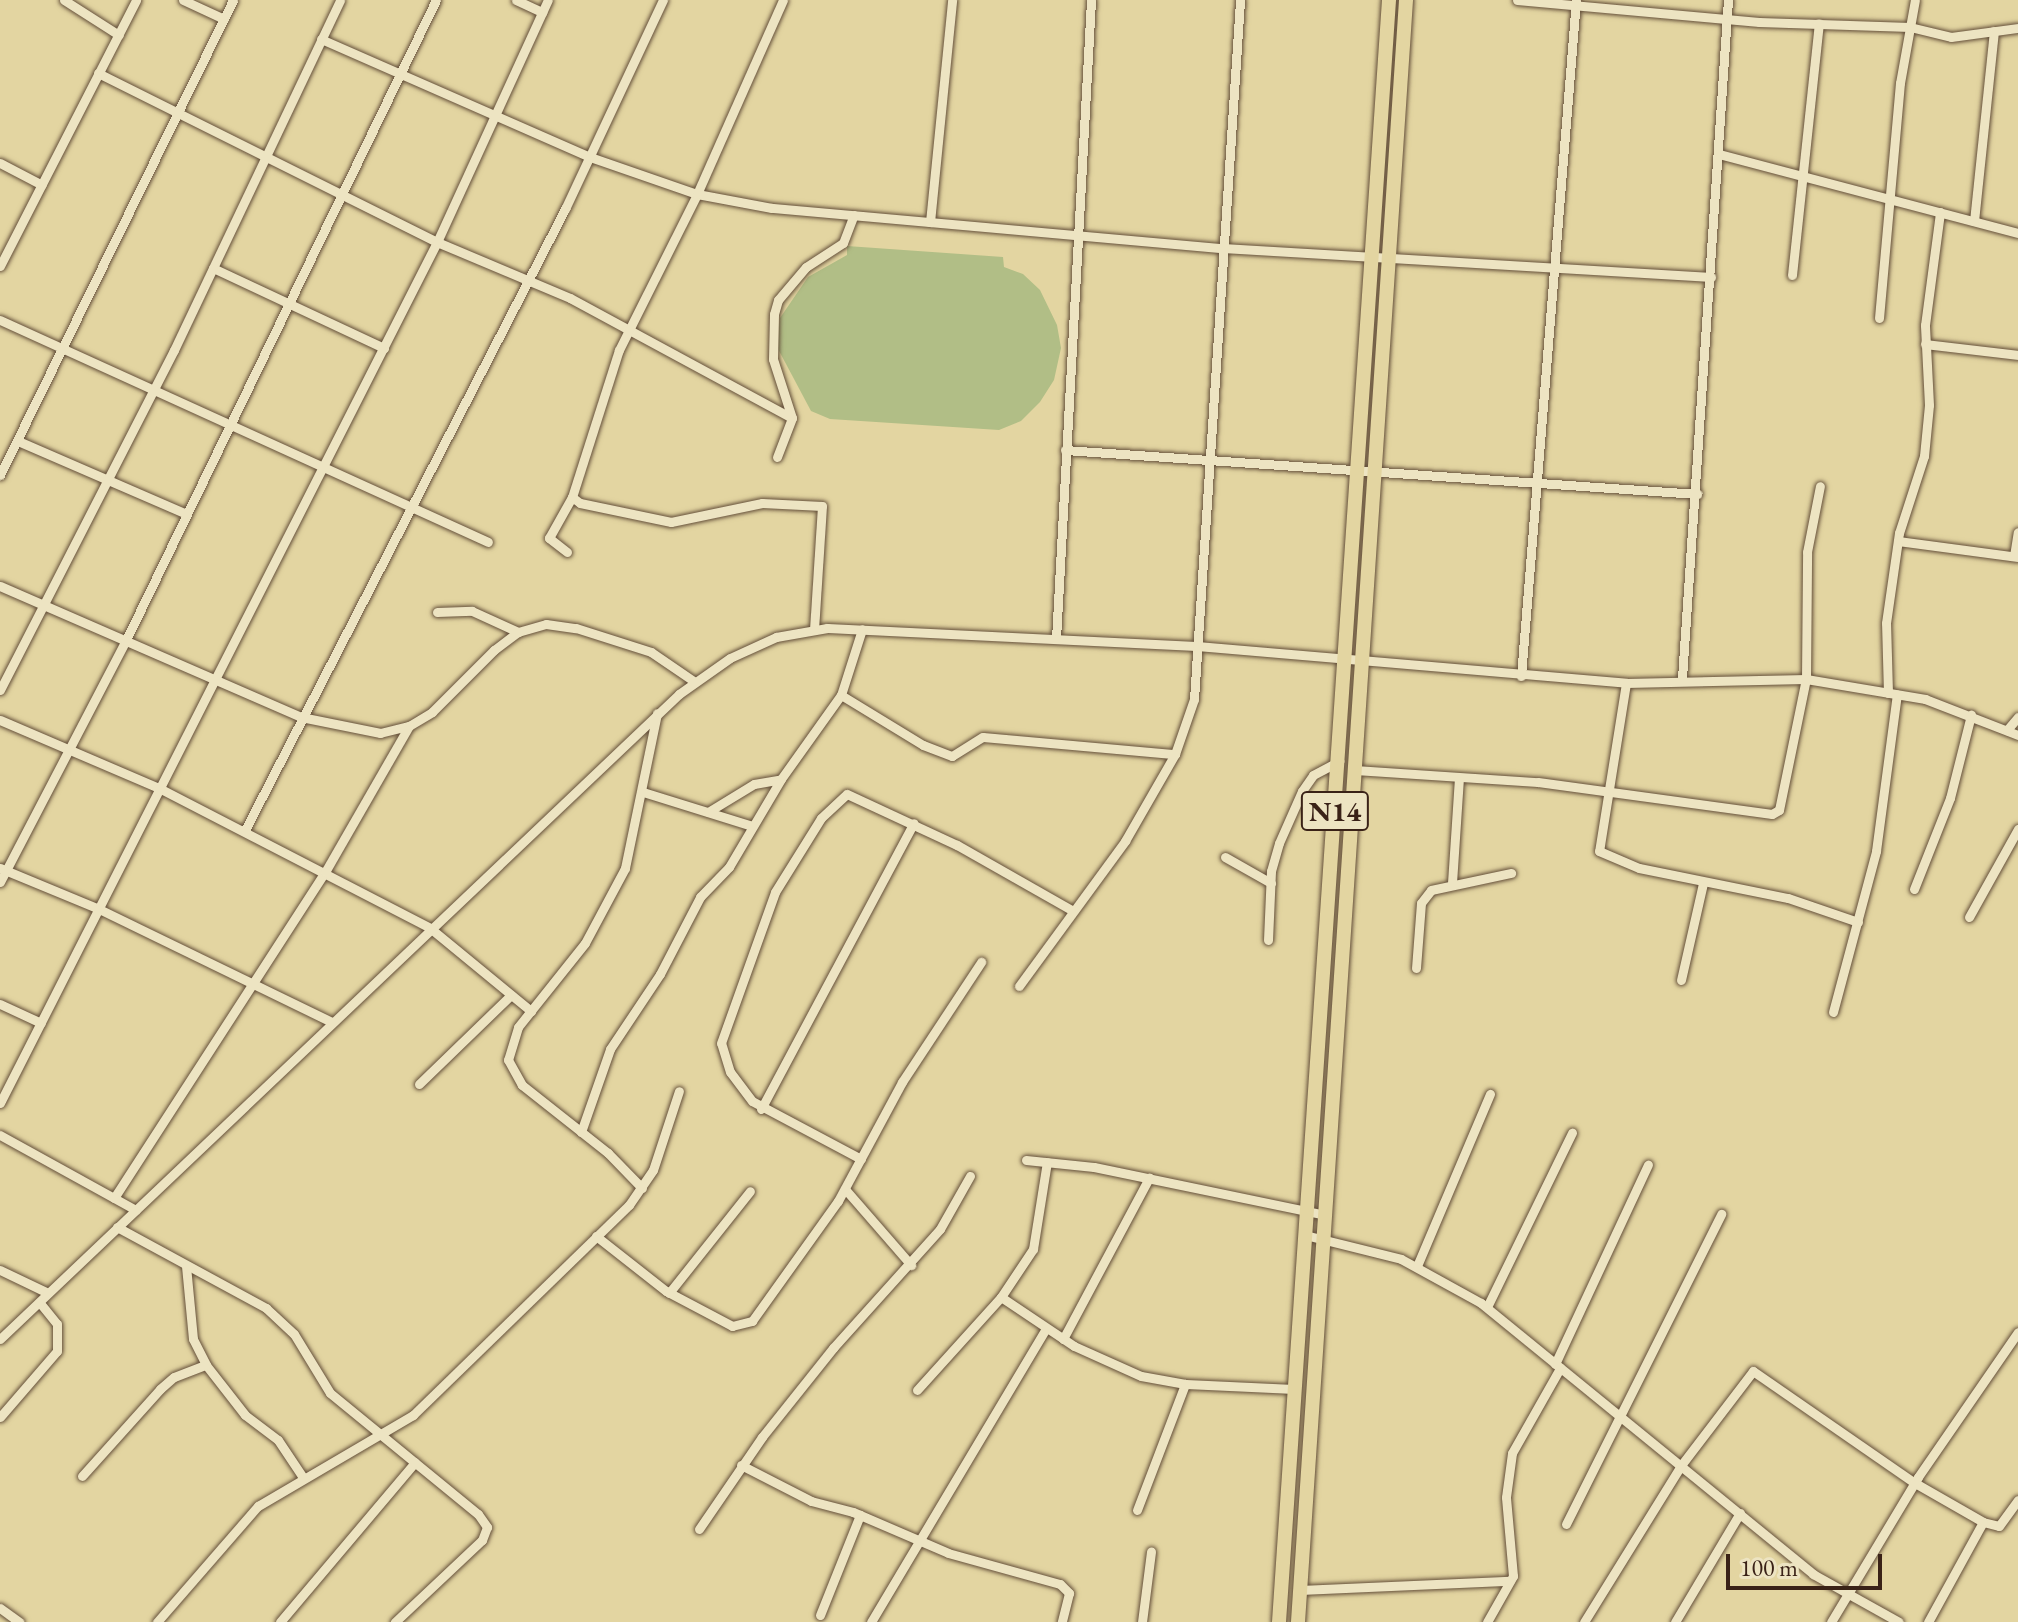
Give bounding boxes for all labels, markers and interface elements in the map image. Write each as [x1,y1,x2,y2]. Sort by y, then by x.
road number: N14 [1299,787,1371,835]
scale bar [1730,1538,1886,1588]
text: 100 m [1740,1552,1798,1583]

